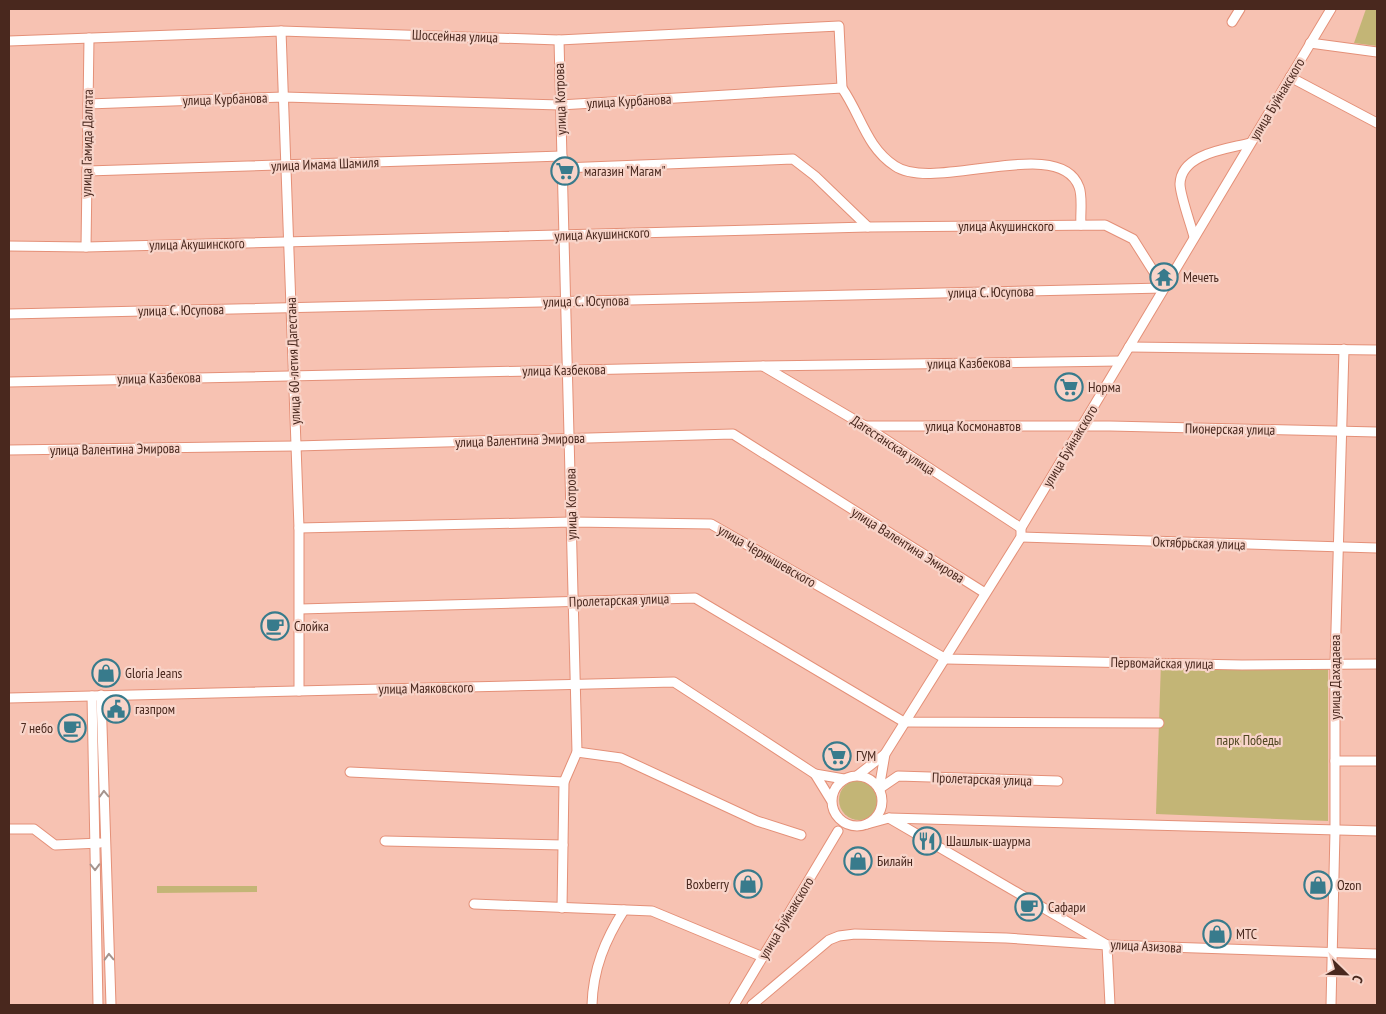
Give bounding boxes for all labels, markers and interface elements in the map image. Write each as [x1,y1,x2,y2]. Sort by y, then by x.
street label: Шоссейная улица [412,26,498,46]
street label: улица Буйнакского [1245,55,1309,143]
street label: улица Котрова [550,63,570,135]
street label: улица Гамида Далгата [77,89,97,197]
street label: улица Курбанова [182,89,268,109]
street label: улица Курбанова [586,90,672,112]
street label: улица Имама Шамиля [271,153,379,175]
supermarket icon: магазин "Магам" [550,156,580,186]
place label: магазин "Магам" [584,162,666,180]
street label: улица Акушинского [958,217,1054,235]
street label: улица Акушинского [554,223,650,245]
street label: улица Акушинского [149,234,245,254]
temple icon: Мечеть [1149,262,1179,292]
place label: Мечеть [1183,268,1219,286]
street label: улица С. Юсупова [948,282,1034,302]
street label: улица С. Юсупова [543,291,629,311]
street label: улица 60-летия Дагестана [282,297,304,425]
street label: улица С. Юсупова [138,300,224,320]
street label: улица Казбекова [927,353,1011,373]
street label: улица Казбекова [522,360,606,380]
street label: улица Казбекова [117,368,201,388]
supermarket icon: Норма [1054,372,1084,402]
place label: Норма [1088,378,1121,396]
street label: улица Буйнакского [1038,402,1102,490]
street label: Дагестанская улица [847,411,939,479]
street label: улица Космонавтов [925,417,1021,435]
street label: Пионерская улица [1185,419,1275,439]
street label: улица Валентина Эмирова [455,429,585,451]
street label: улица Валентина Эмирова [50,439,180,459]
street label: улица Котрова [561,468,581,540]
street label: улица Валентина Эмирова [848,503,968,587]
street label: улица Чернышевского [715,521,819,591]
street label: Октябрьская улица [1152,532,1246,554]
street label: Пролетарская улица [569,589,669,611]
cafe icon: Слойка [260,611,290,641]
place label: Слойка [294,617,329,635]
street label: улица Дахадаева [1326,635,1344,719]
street label: Первомайская улица [1110,653,1214,673]
shop icon: Gloria Jeans [91,658,121,688]
place label: Gloria Jeans [125,664,183,682]
street label: улица Маяковского [378,678,474,698]
public building icon: газпром [101,694,131,724]
place label: газпром [135,700,175,718]
cafe icon: 7 небо [57,713,87,743]
place label: 7 небо [20,719,53,737]
park label: парк Победы [1217,731,1281,749]
supermarket icon: ГУМ [822,741,852,771]
place label: ГУМ [856,747,876,765]
street label: Пролетарская улица [932,768,1032,790]
one-way arrow [99,790,109,798]
restaurant icon: Шашлык-шаурма [912,826,942,856]
place label: Шашлык-шаурма [946,832,1031,850]
shop icon: Билайн [843,846,873,876]
place label: Билайн [877,852,913,870]
one-way arrow [90,864,100,871]
shop icon: Boxberry [733,869,763,899]
shop icon: Ozon [1303,870,1333,900]
street label: улица Буйнакского [754,874,818,962]
place label: Boxberry [686,875,730,893]
place label: Ozon [1337,876,1362,894]
cafe icon: Сафари [1014,892,1044,922]
place label: Сафари [1048,898,1086,916]
shop icon: МТС [1202,919,1232,949]
place label: МТС [1236,925,1258,943]
street label: улица Азизова [1110,935,1182,957]
north arrow [1321,949,1371,999]
one-way arrow [104,952,114,960]
text: С [1348,973,1368,986]

